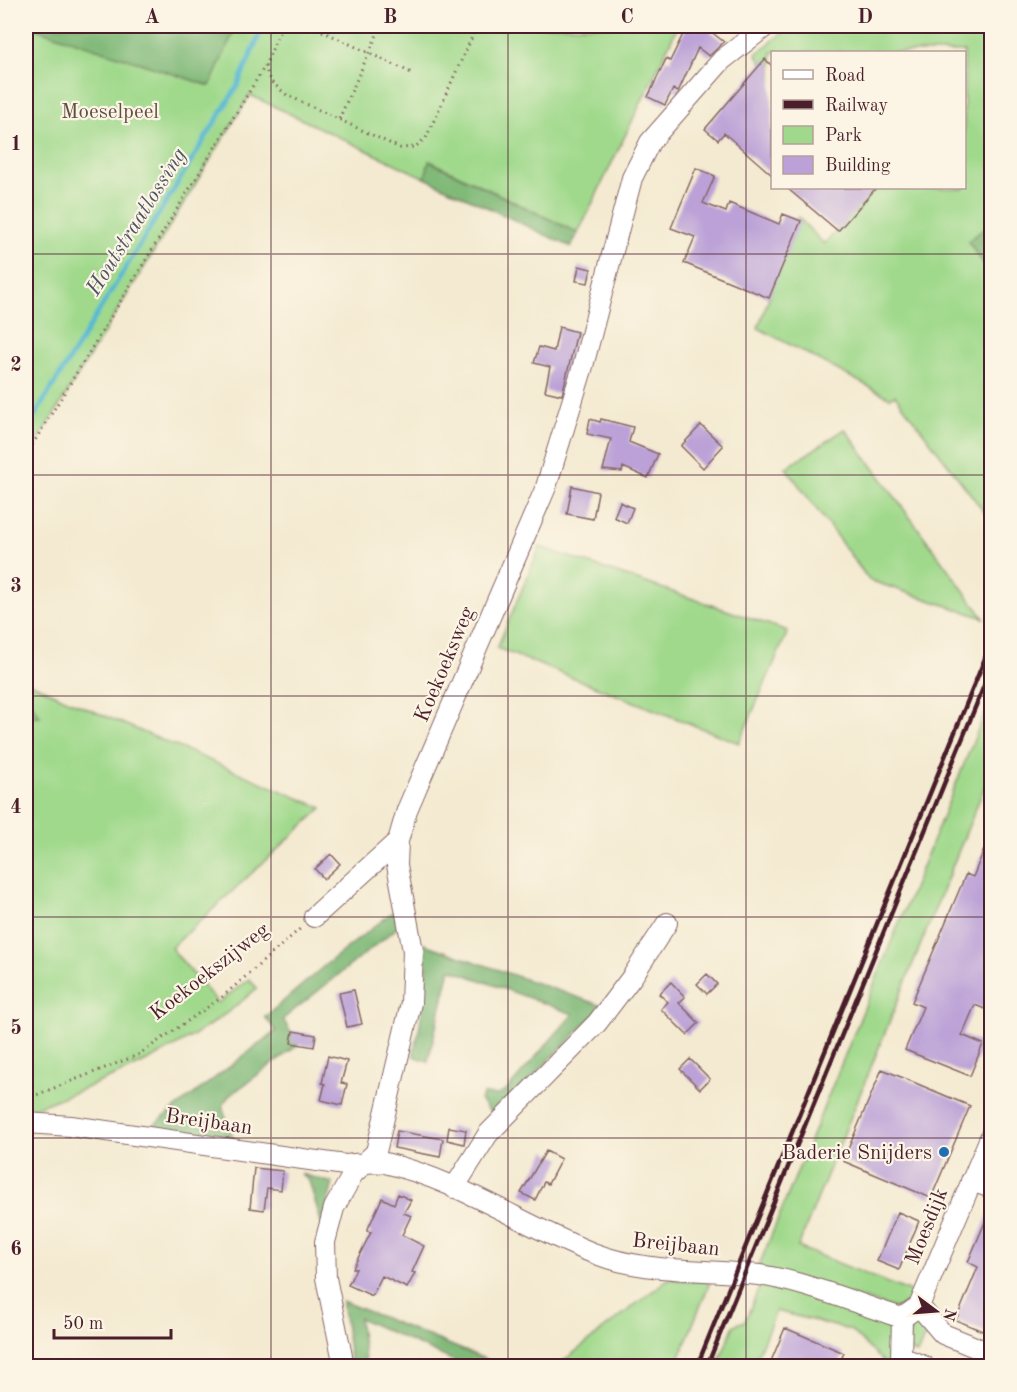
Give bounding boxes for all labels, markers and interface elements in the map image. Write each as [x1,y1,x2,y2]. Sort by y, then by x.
text: A [144,8,160,28]
text: B [383,8,397,28]
text: C [620,8,634,28]
text: D [857,8,873,28]
legend [771,51,966,189]
text: Road [825,67,865,85]
text: Railway [825,97,888,115]
park label: Moeselpeel [61,102,159,123]
text: Park [825,127,862,145]
text: 1 [10,135,22,155]
water label: Houtstraatlossing [82,144,191,301]
text: Building [825,157,891,175]
text: 2 [10,356,22,376]
text: 3 [10,577,22,597]
street label: Koekoeksweg [412,603,479,725]
text: 4 [10,798,22,818]
street label: Koekoekszijweg [146,919,274,1025]
text: 5 [10,1018,22,1039]
street label: Breijbaan [164,1106,254,1139]
place label: Baderie Snijders [782,1143,932,1164]
marker: Baderie Snijders [937,1145,951,1159]
street label: Moesdijk [902,1185,952,1268]
street label: Breijbaan [631,1230,721,1261]
text: 6 [10,1240,22,1260]
north arrow [906,1281,966,1341]
scale bar [54,1302,171,1340]
text: N [939,1306,958,1323]
text: 50 m [63,1315,103,1333]

